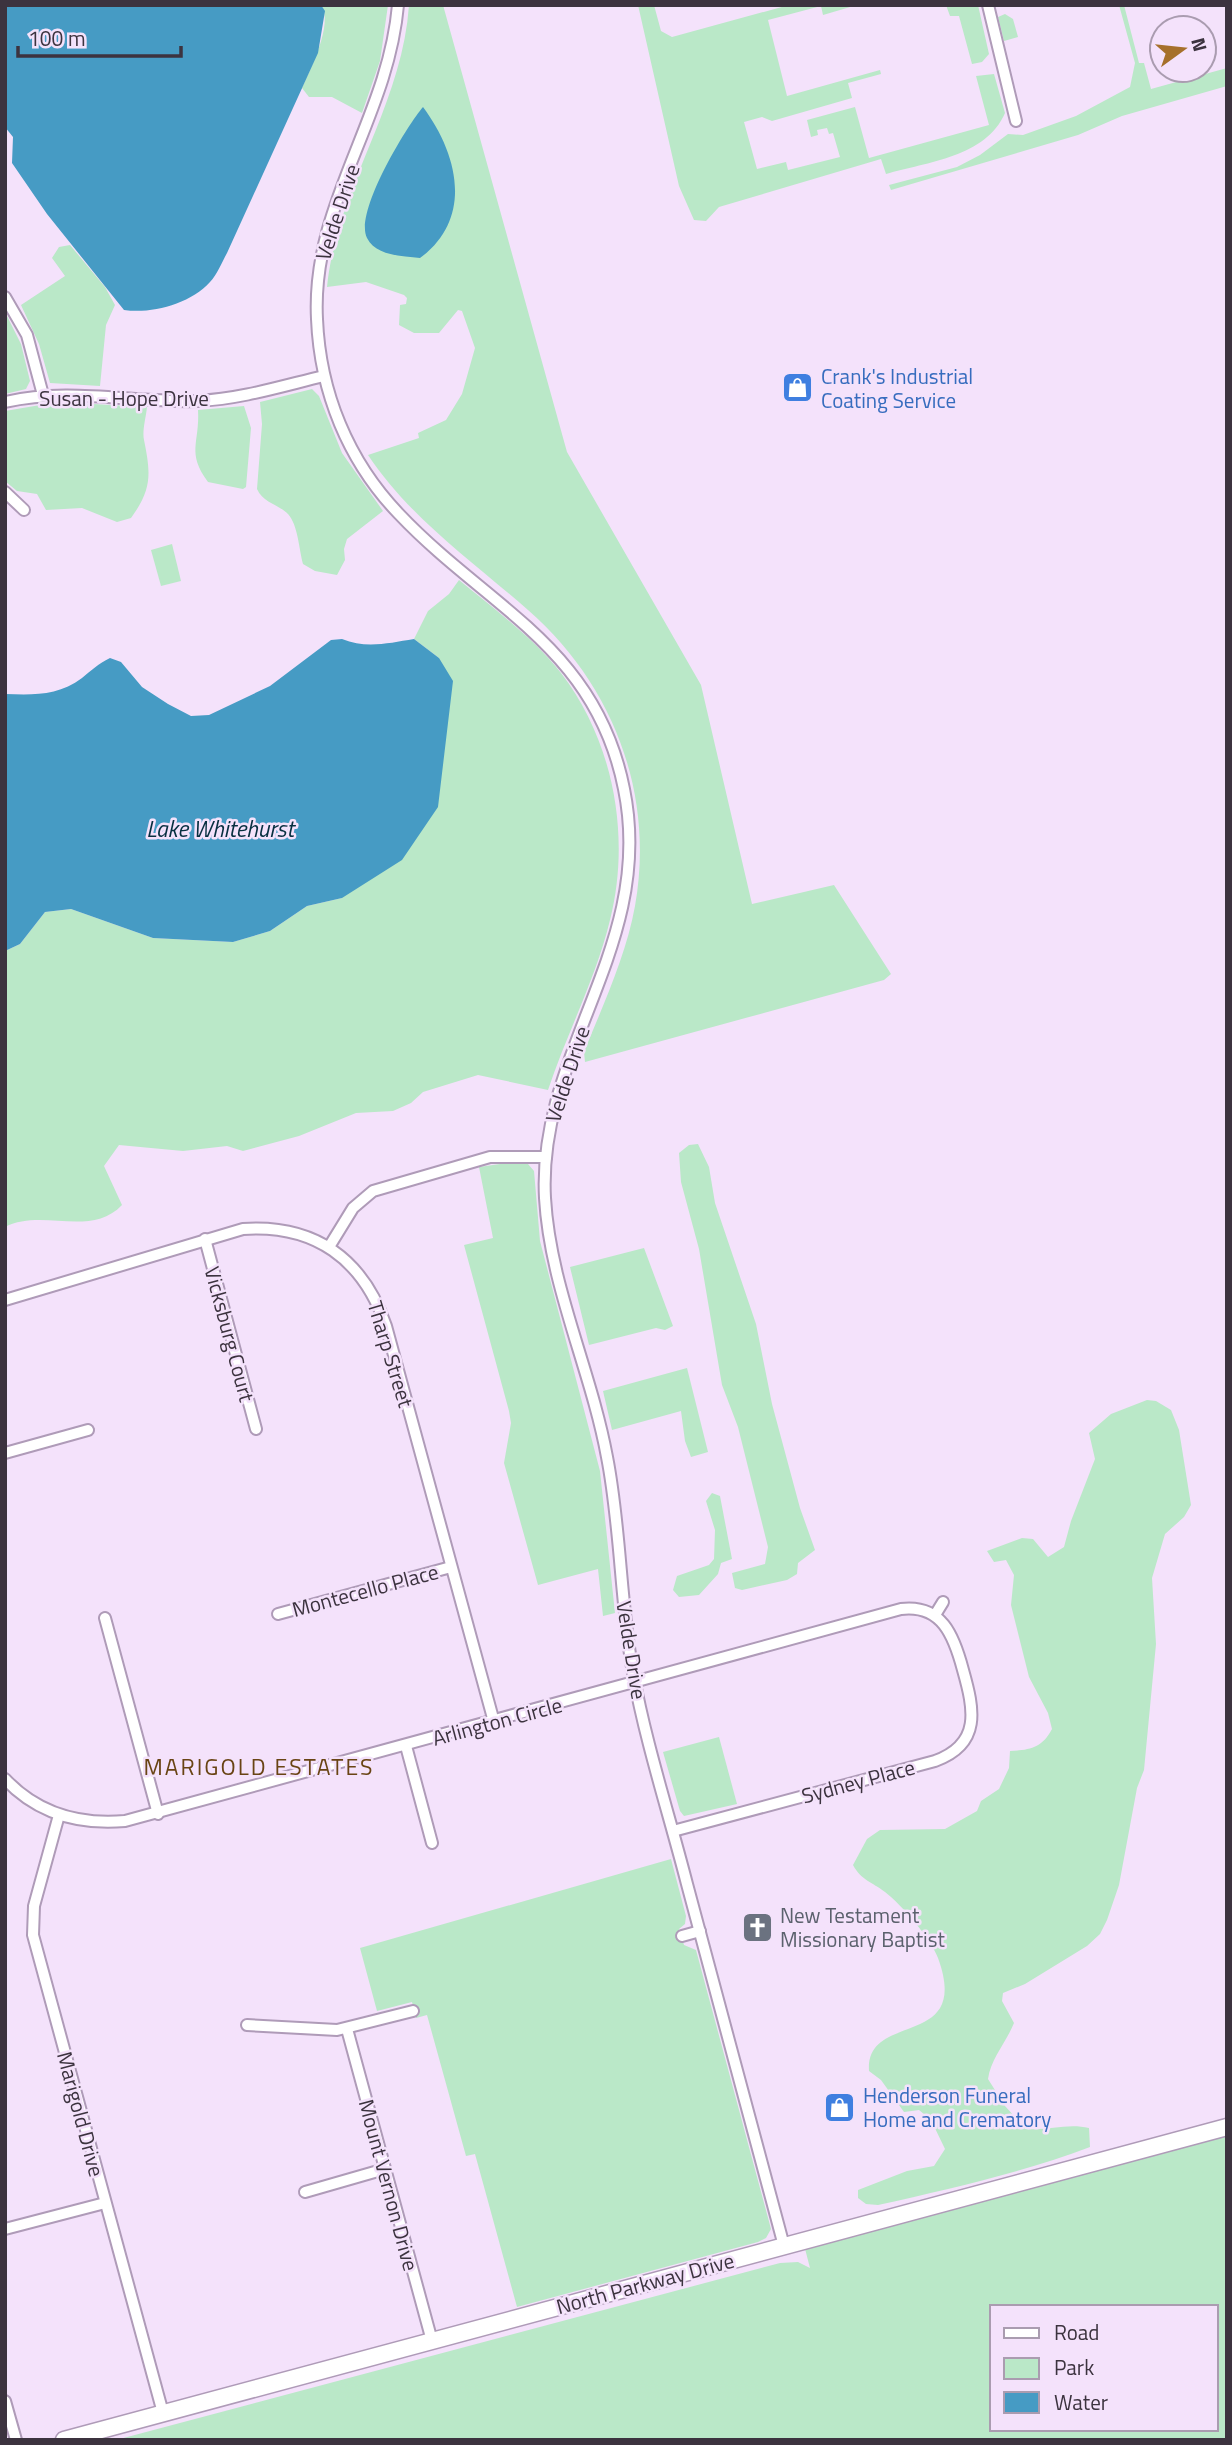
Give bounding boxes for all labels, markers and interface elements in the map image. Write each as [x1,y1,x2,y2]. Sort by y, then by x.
scale bar [18,14,180,58]
north arrow [1148,14,1218,84]
text: 100 m [28,22,85,54]
text: N [1184,34,1216,55]
street label: Velde Drive [306,160,368,264]
place label: Crank's Industrial Coating Service [821,360,973,416]
shop icon: Crank's Industrial Coating Service [781,371,815,405]
street label: Susan - Hope Drive [39,382,209,414]
water label: Lake Whitehurst [146,811,296,846]
street label: Velde Drive [536,1022,598,1126]
street label: Vicksburg Court [197,1263,264,1406]
street label: Tharp Street [360,1297,423,1412]
street label: Montecello Place [288,1555,442,1625]
street label: Velde Drive [608,1598,656,1702]
street label: Arlington Circle [428,1688,566,1754]
district label: MARIGOLD ESTATES [143,1749,375,1784]
street label: Sydney Place [798,1751,918,1811]
place label: New Testament Missionary Baptist [780,1899,945,1955]
church icon: New Testament Missionary Baptist [740,1910,774,1944]
street label: Marigold Drive [49,2048,113,2180]
place label: Henderson Funeral Home and Crematory [863,2079,1051,2135]
shop icon: Henderson Funeral Home and Crematory [823,2090,857,2124]
street label: Mount Vernon Drive [351,2096,427,2274]
street label: North Parkway Drive [553,2244,737,2322]
legend [990,2305,1218,2431]
text: Road [1054,2316,1099,2348]
text: Park [1054,2351,1094,2383]
text: Water [1054,2386,1108,2418]

